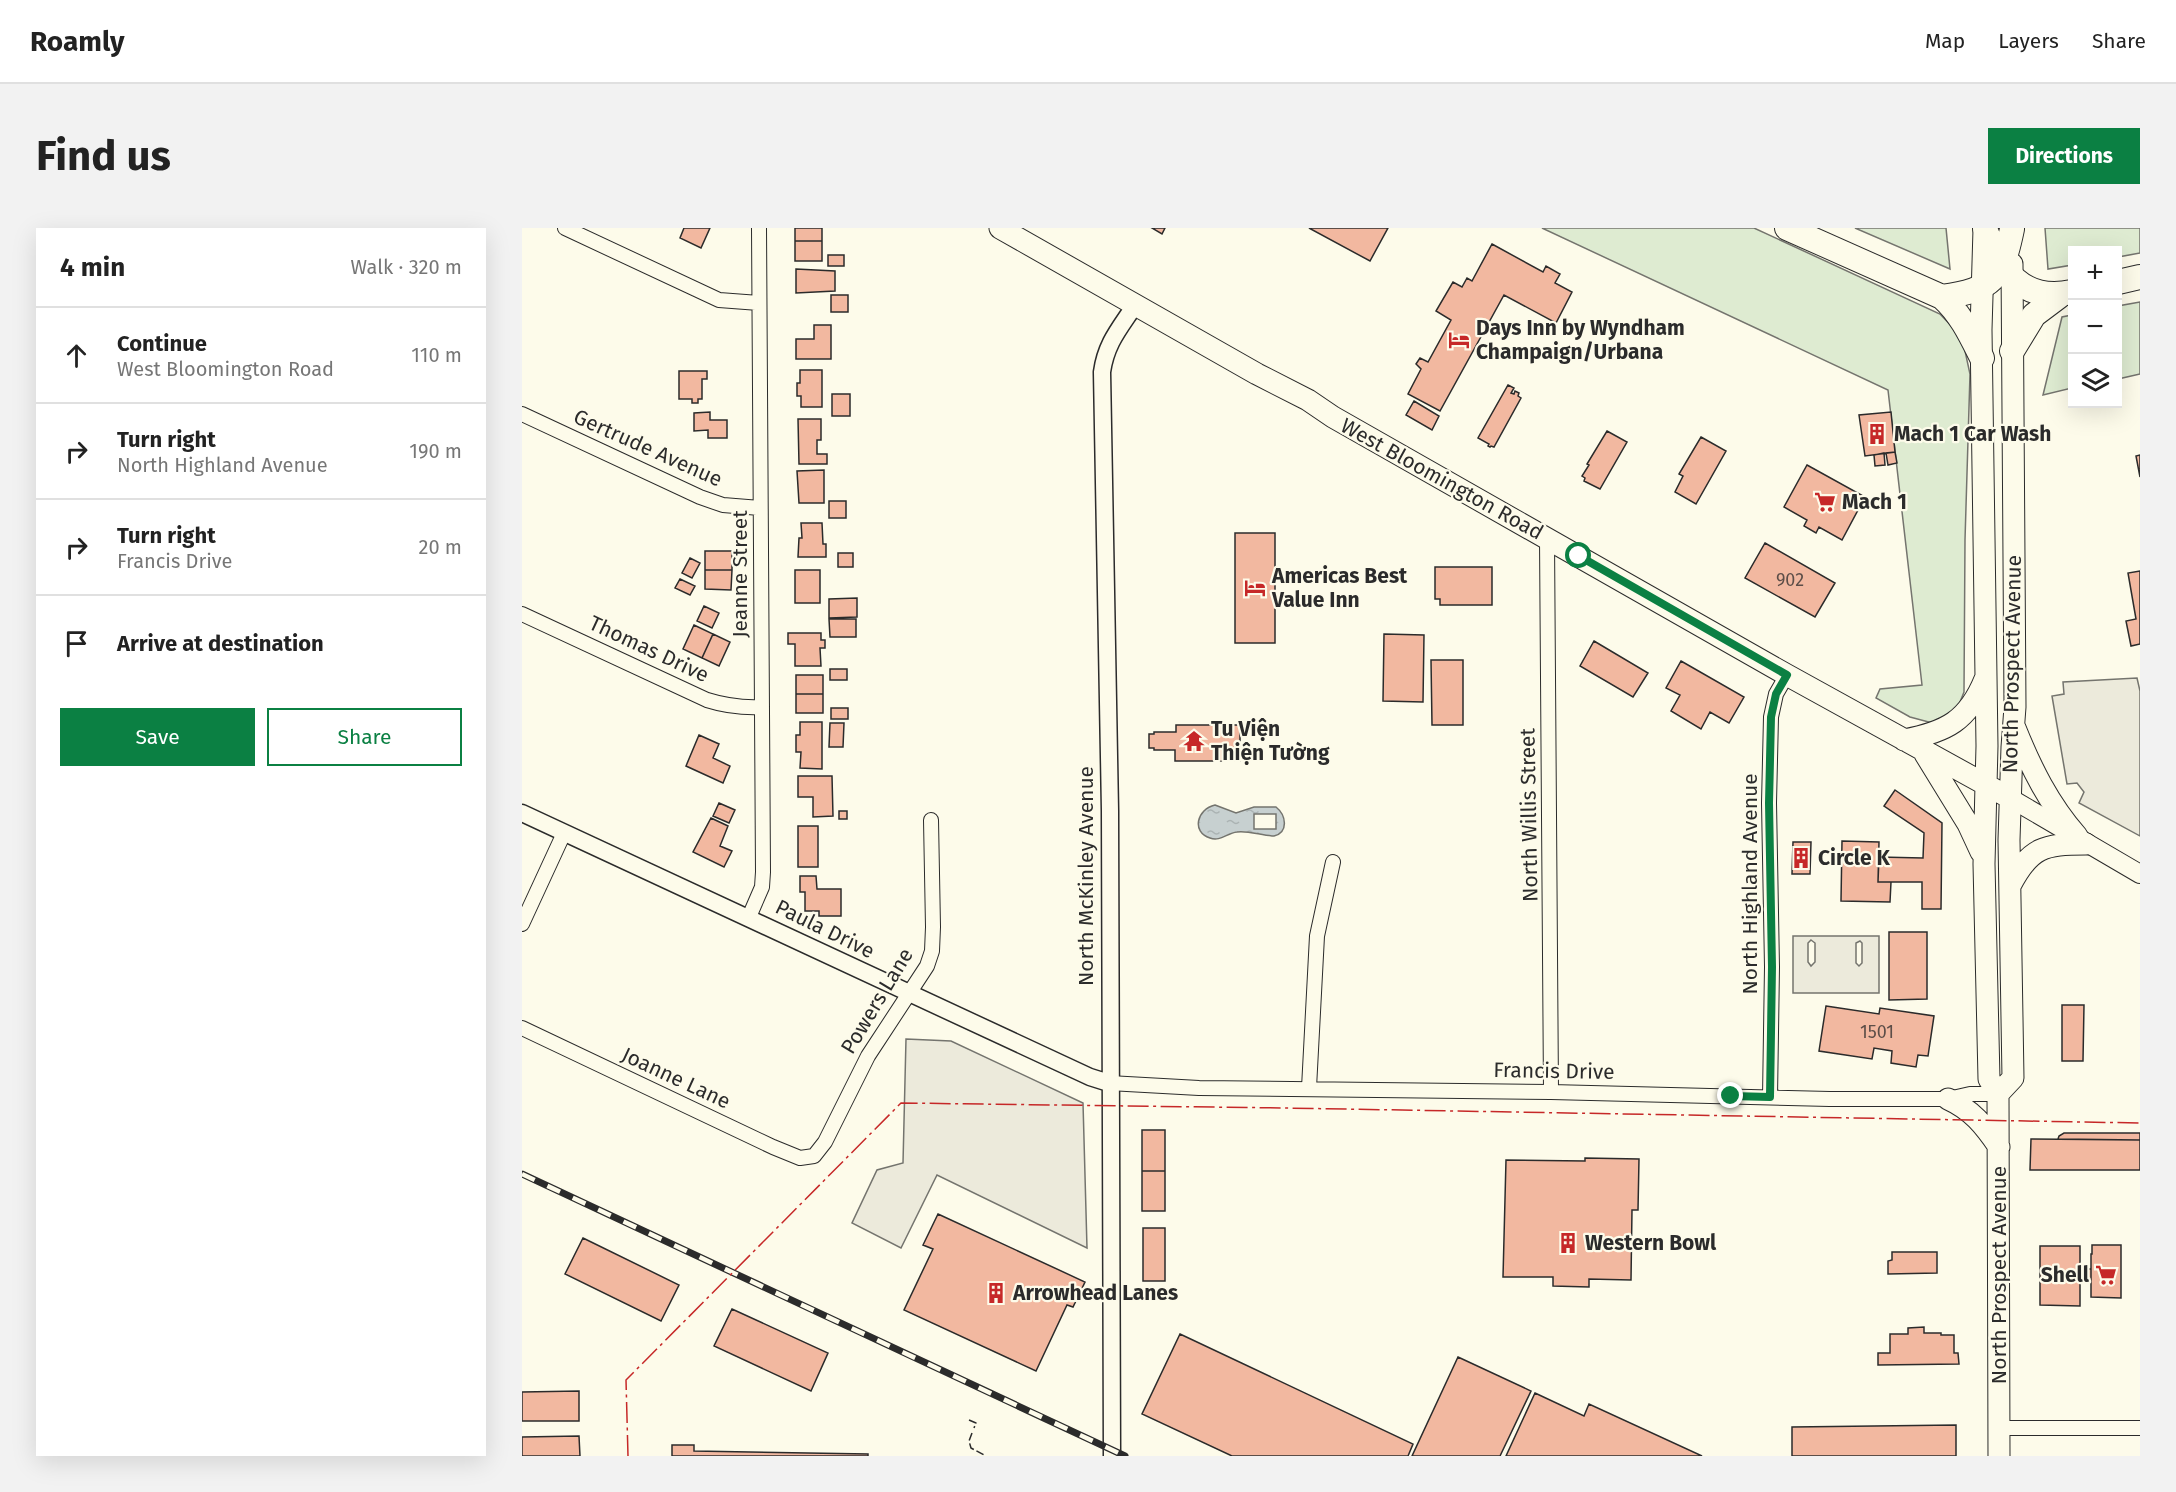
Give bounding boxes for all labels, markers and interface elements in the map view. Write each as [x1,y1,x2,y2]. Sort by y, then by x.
text: Roamly [30,25,124,58]
text: Map [1925,28,1965,54]
text: Layers [1998,28,2059,54]
text: Share [2092,28,2146,54]
button: Directions [1988,128,2140,184]
text: Find us [36,131,171,181]
map controls [2068,246,2122,408]
button: + [2068,246,2122,300]
text: 4 min [60,252,125,283]
text: Walk · 320 m [351,255,462,279]
button: − [2068,300,2122,354]
place label: Days Inn by Wyndham Champaign/Urbana [1476,315,1685,365]
hotel icon: Days Inn by Wyndham Champaign/Urbana [1447,328,1471,352]
text: Continue [117,330,207,357]
icon: ahead [60,339,93,372]
text: 110 m [411,343,462,367]
button: layers [2068,354,2122,408]
text: West Bloomington Road [117,357,334,381]
street label: Gertrude Avenue [570,404,726,492]
street label: West Bloomington Road [1336,412,1548,546]
place label: Mach 1 Car Wash [1894,421,2051,447]
building icon: Mach 1 Car Wash [1865,422,1889,446]
text: Turn right [117,426,216,453]
icon: right [60,435,93,468]
text: 190 m [409,439,462,463]
text: North Highland Avenue [117,453,328,477]
place label: Mach 1 [1842,489,1907,515]
supermarket icon: Mach 1 [1813,490,1837,514]
street label: Jeanne Street [727,510,753,638]
text: Turn right [117,522,216,549]
icon: right [60,531,93,564]
text: 20 m [419,535,462,559]
route start [1565,542,1591,568]
text: Francis Drive [117,549,232,573]
street label: North Prospect Avenue [1997,555,2027,773]
place label: Americas Best Value Inn [1271,563,1408,613]
house number: 902 [1776,569,1804,591]
hotel icon: Americas Best Value Inn [1243,576,1267,600]
street label: Thomas Drive [585,610,713,688]
icon: arrive [60,627,93,660]
text: Arrive at destination [117,630,324,657]
button: Save [60,708,255,766]
button: Share [267,708,462,766]
place label: Tu Viện Thiện Tường [1211,716,1330,766]
street label: North Willis Street [1514,727,1544,902]
temple icon: Tu Viện Thiện Tường [1182,729,1206,753]
street label: North McKinley Avenue [1073,766,1099,986]
street label: North Highland Avenue [1737,773,1763,995]
place label: Circle K [1818,845,1891,871]
building icon: Circle K [1789,846,1813,870]
street label: Paula Drive [771,894,879,964]
street label: Powers Lane [835,943,919,1059]
house number: 1501 [1860,1021,1894,1043]
street label: Joanne Lane [618,1042,734,1114]
street label: Francis Drive [1493,1057,1615,1085]
route end [1717,1082,1743,1108]
street label: North Prospect Avenue [1986,1166,2012,1384]
place label: Western Bowl [1585,1230,1717,1256]
building icon: Western Bowl [1556,1231,1580,1255]
place label: Shell [2041,1262,2090,1288]
supermarket icon: Shell [2094,1263,2118,1287]
place label: Arrowhead Lanes [1012,1280,1178,1306]
building icon: Arrowhead Lanes [984,1281,1008,1305]

